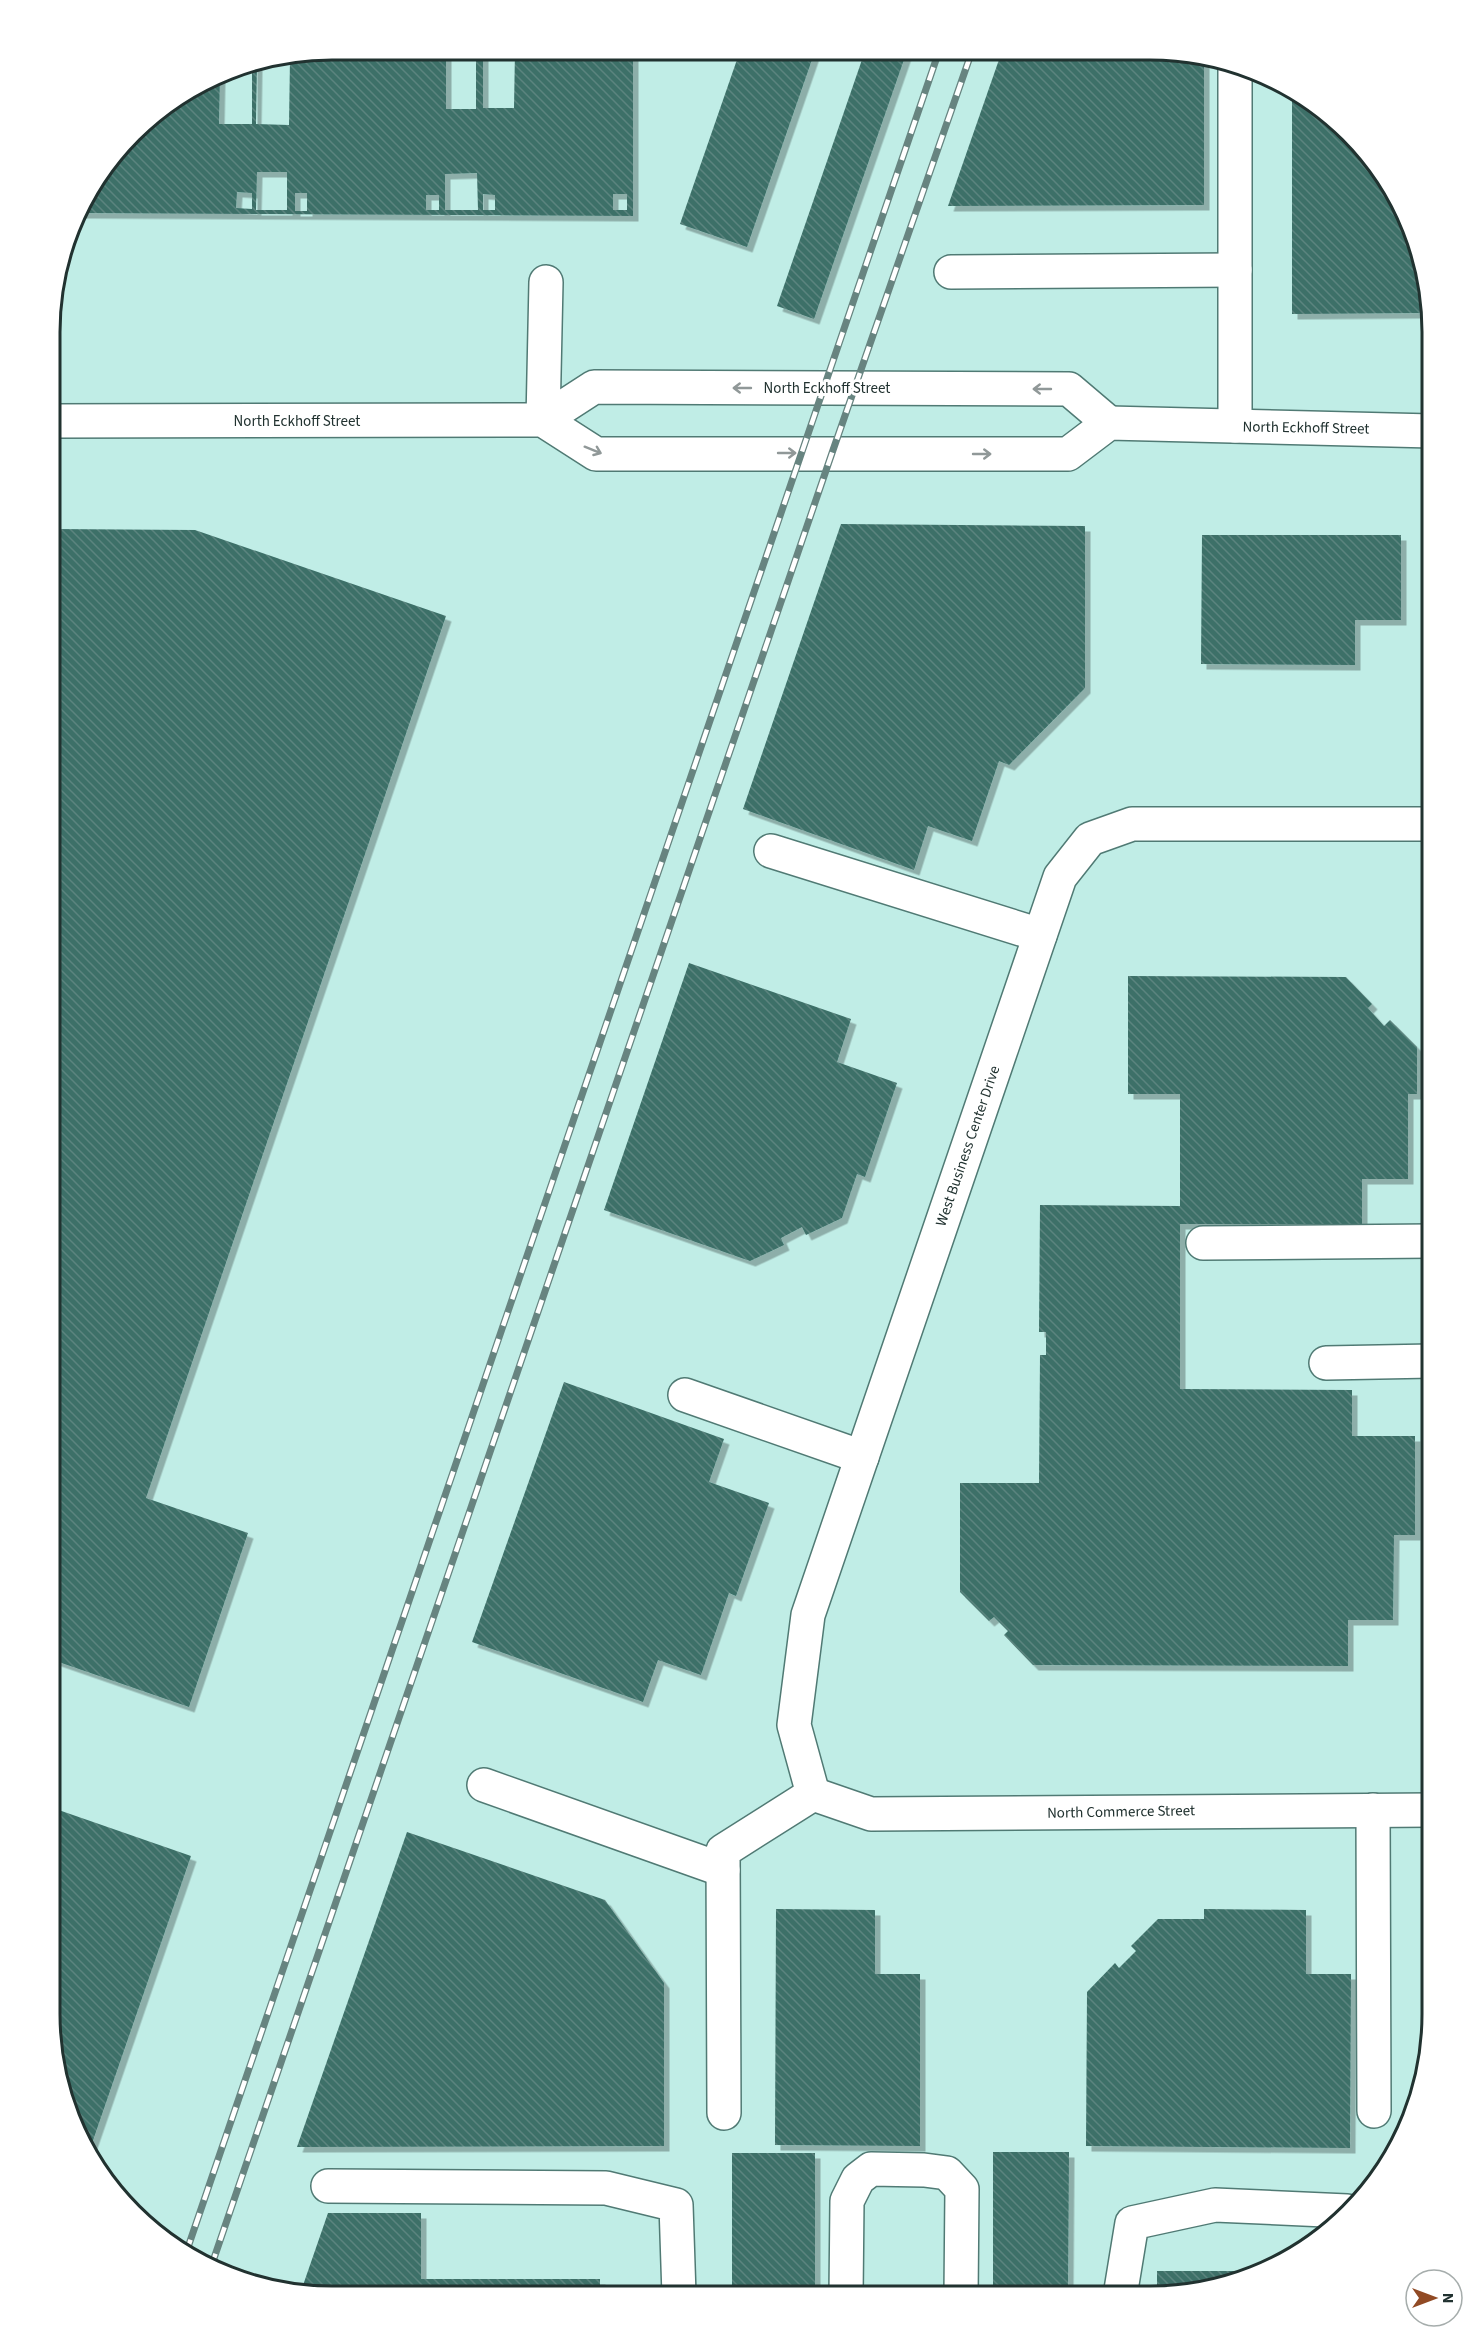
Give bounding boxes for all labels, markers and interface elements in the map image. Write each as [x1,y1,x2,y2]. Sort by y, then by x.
street label: North Eckhoff Street [764,378,890,399]
one-way arrow [732,382,752,394]
one-way arrow [1032,383,1052,395]
street label: North Eckhoff Street [234,411,360,432]
street label: North Eckhoff Street [1242,416,1370,440]
one-way arrow [583,445,601,456]
one-way arrow [776,447,796,459]
one-way arrow [971,448,991,460]
street label: West Business Center Drive [931,1063,1005,1229]
street label: North Commerce Street [1047,1800,1195,1824]
north arrow [1404,2268,1464,2328]
text: N [1437,2293,1459,2303]

